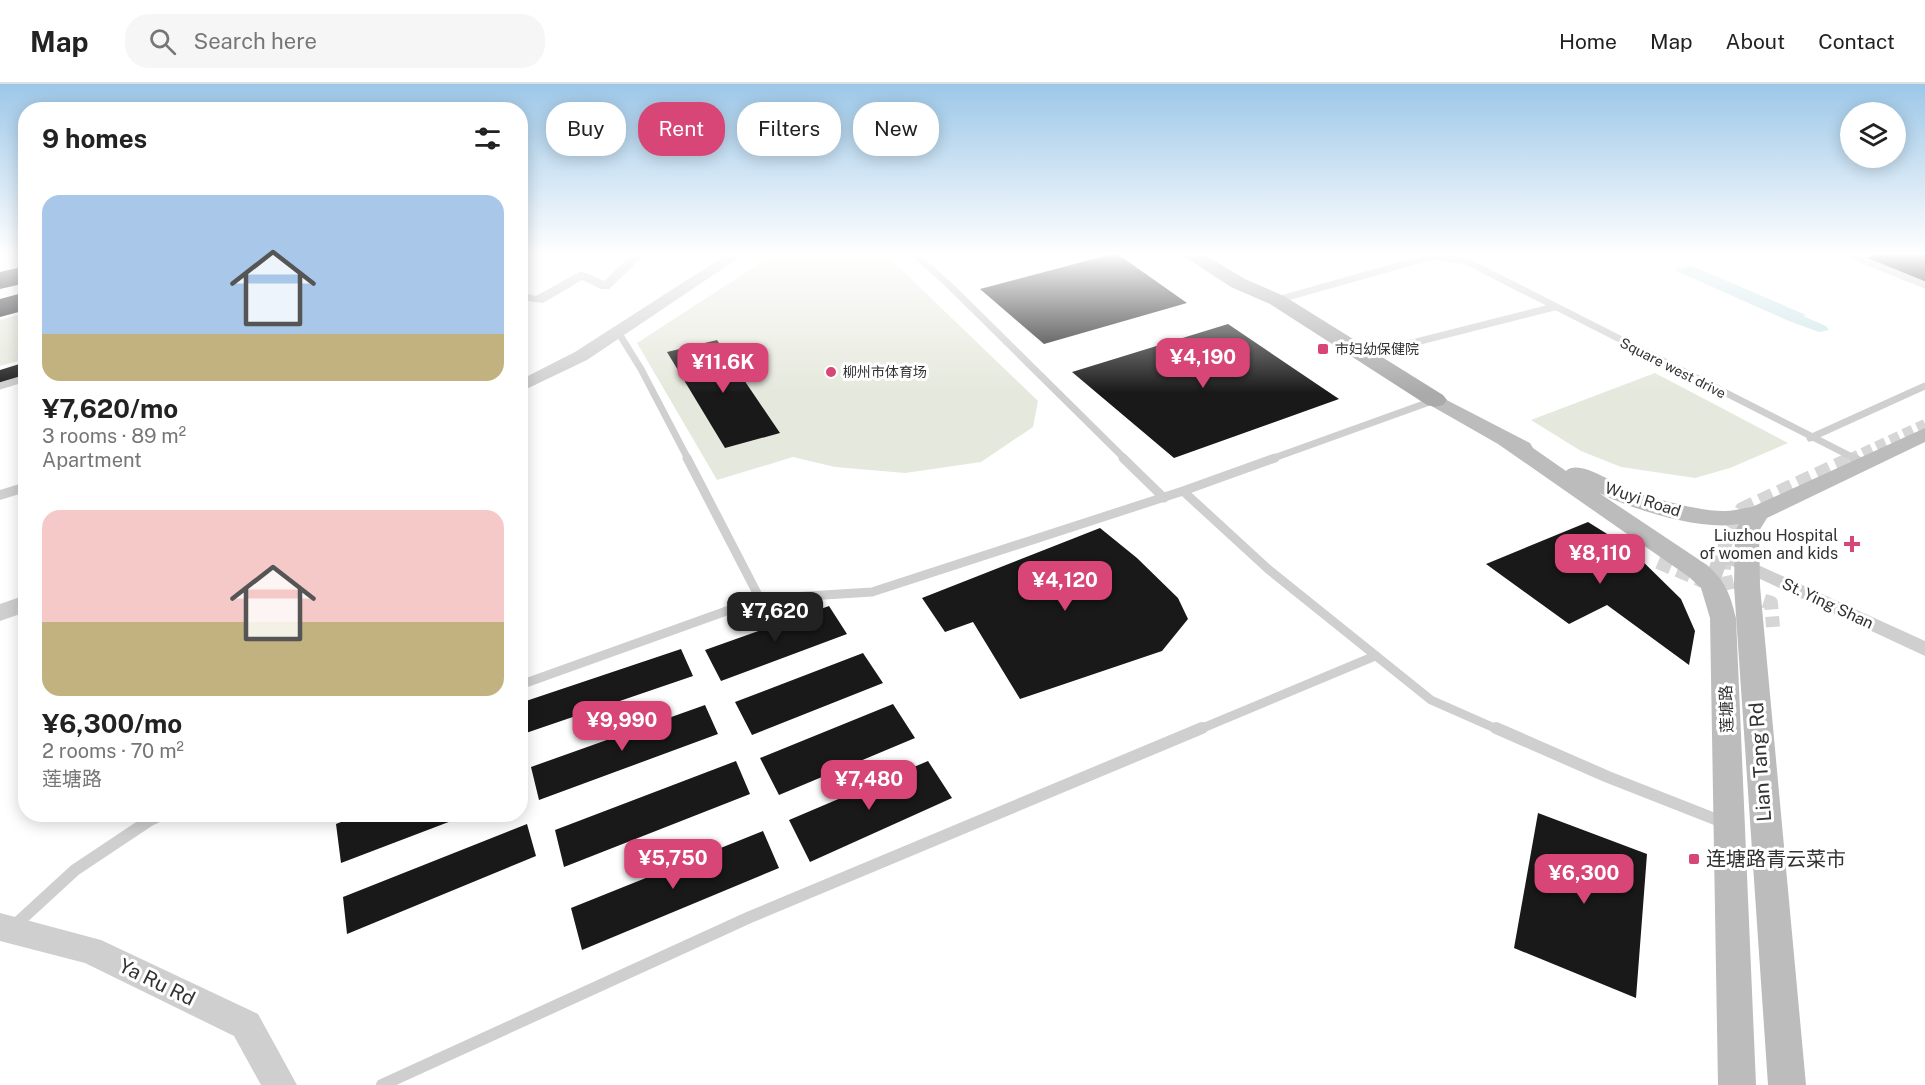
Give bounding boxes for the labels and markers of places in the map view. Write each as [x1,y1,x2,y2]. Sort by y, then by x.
pin: ¥4,190 [1154,338,1252,389]
place label: 市妇幼保健院 [1335,341,1419,357]
marker: 市妇幼保健院 [1316,342,1330,356]
pin: ¥11.6K [674,343,772,394]
place label: 柳州市体育场 [843,364,927,380]
marker: 柳州市体育场 [824,365,838,379]
place label: Liuzhou Hospital of women and kids [1700,526,1838,563]
pin: ¥8,110 [1551,534,1649,585]
marker: Liuzhou Hospital of women and kids [1843,535,1861,553]
pin: ¥4,120 [1016,561,1114,612]
pin: ¥7,620 [726,592,824,643]
pin: ¥9,990 [573,701,671,752]
pin: ¥7,480 [820,760,918,811]
pin: ¥5,750 [624,839,722,890]
place label: 连塘路青云菜市 [1706,847,1846,871]
marker: 连塘路青云菜市 [1687,852,1701,866]
pin: ¥6,300 [1535,854,1633,905]

